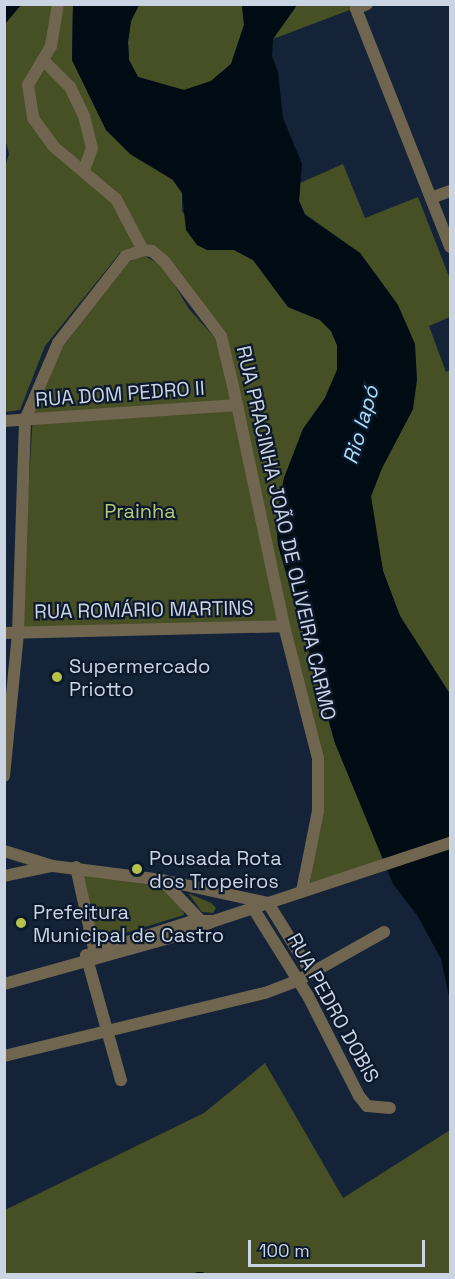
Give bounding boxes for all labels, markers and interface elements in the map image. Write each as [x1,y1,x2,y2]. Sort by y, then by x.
street label: RUA PRACINHA JOÃO DE OLIVEIRA CARMO [231,343,341,723]
street label: RUA DOM PEDRO II [34,376,206,412]
water label: Rio Iapó [338,383,384,467]
park label: Prainha [104,499,176,523]
street label: RUA ROMÁRIO MARTINS [34,596,254,624]
place label: Supermercado Priotto [69,654,210,701]
marker: Supermercado Priotto [50,670,64,684]
place label: Pousada Rota dos Tropeiros [149,846,282,893]
marker: Pousada Rota dos Tropeiros [130,862,144,876]
place label: Prefeitura Municipal de Castro [33,900,224,947]
marker: Prefeitura Municipal de Castro [14,916,28,930]
street label: RUA PEDRO DOBIS [282,929,384,1087]
scale bar [251,1228,428,1266]
text: 100 m [259,1239,310,1262]

